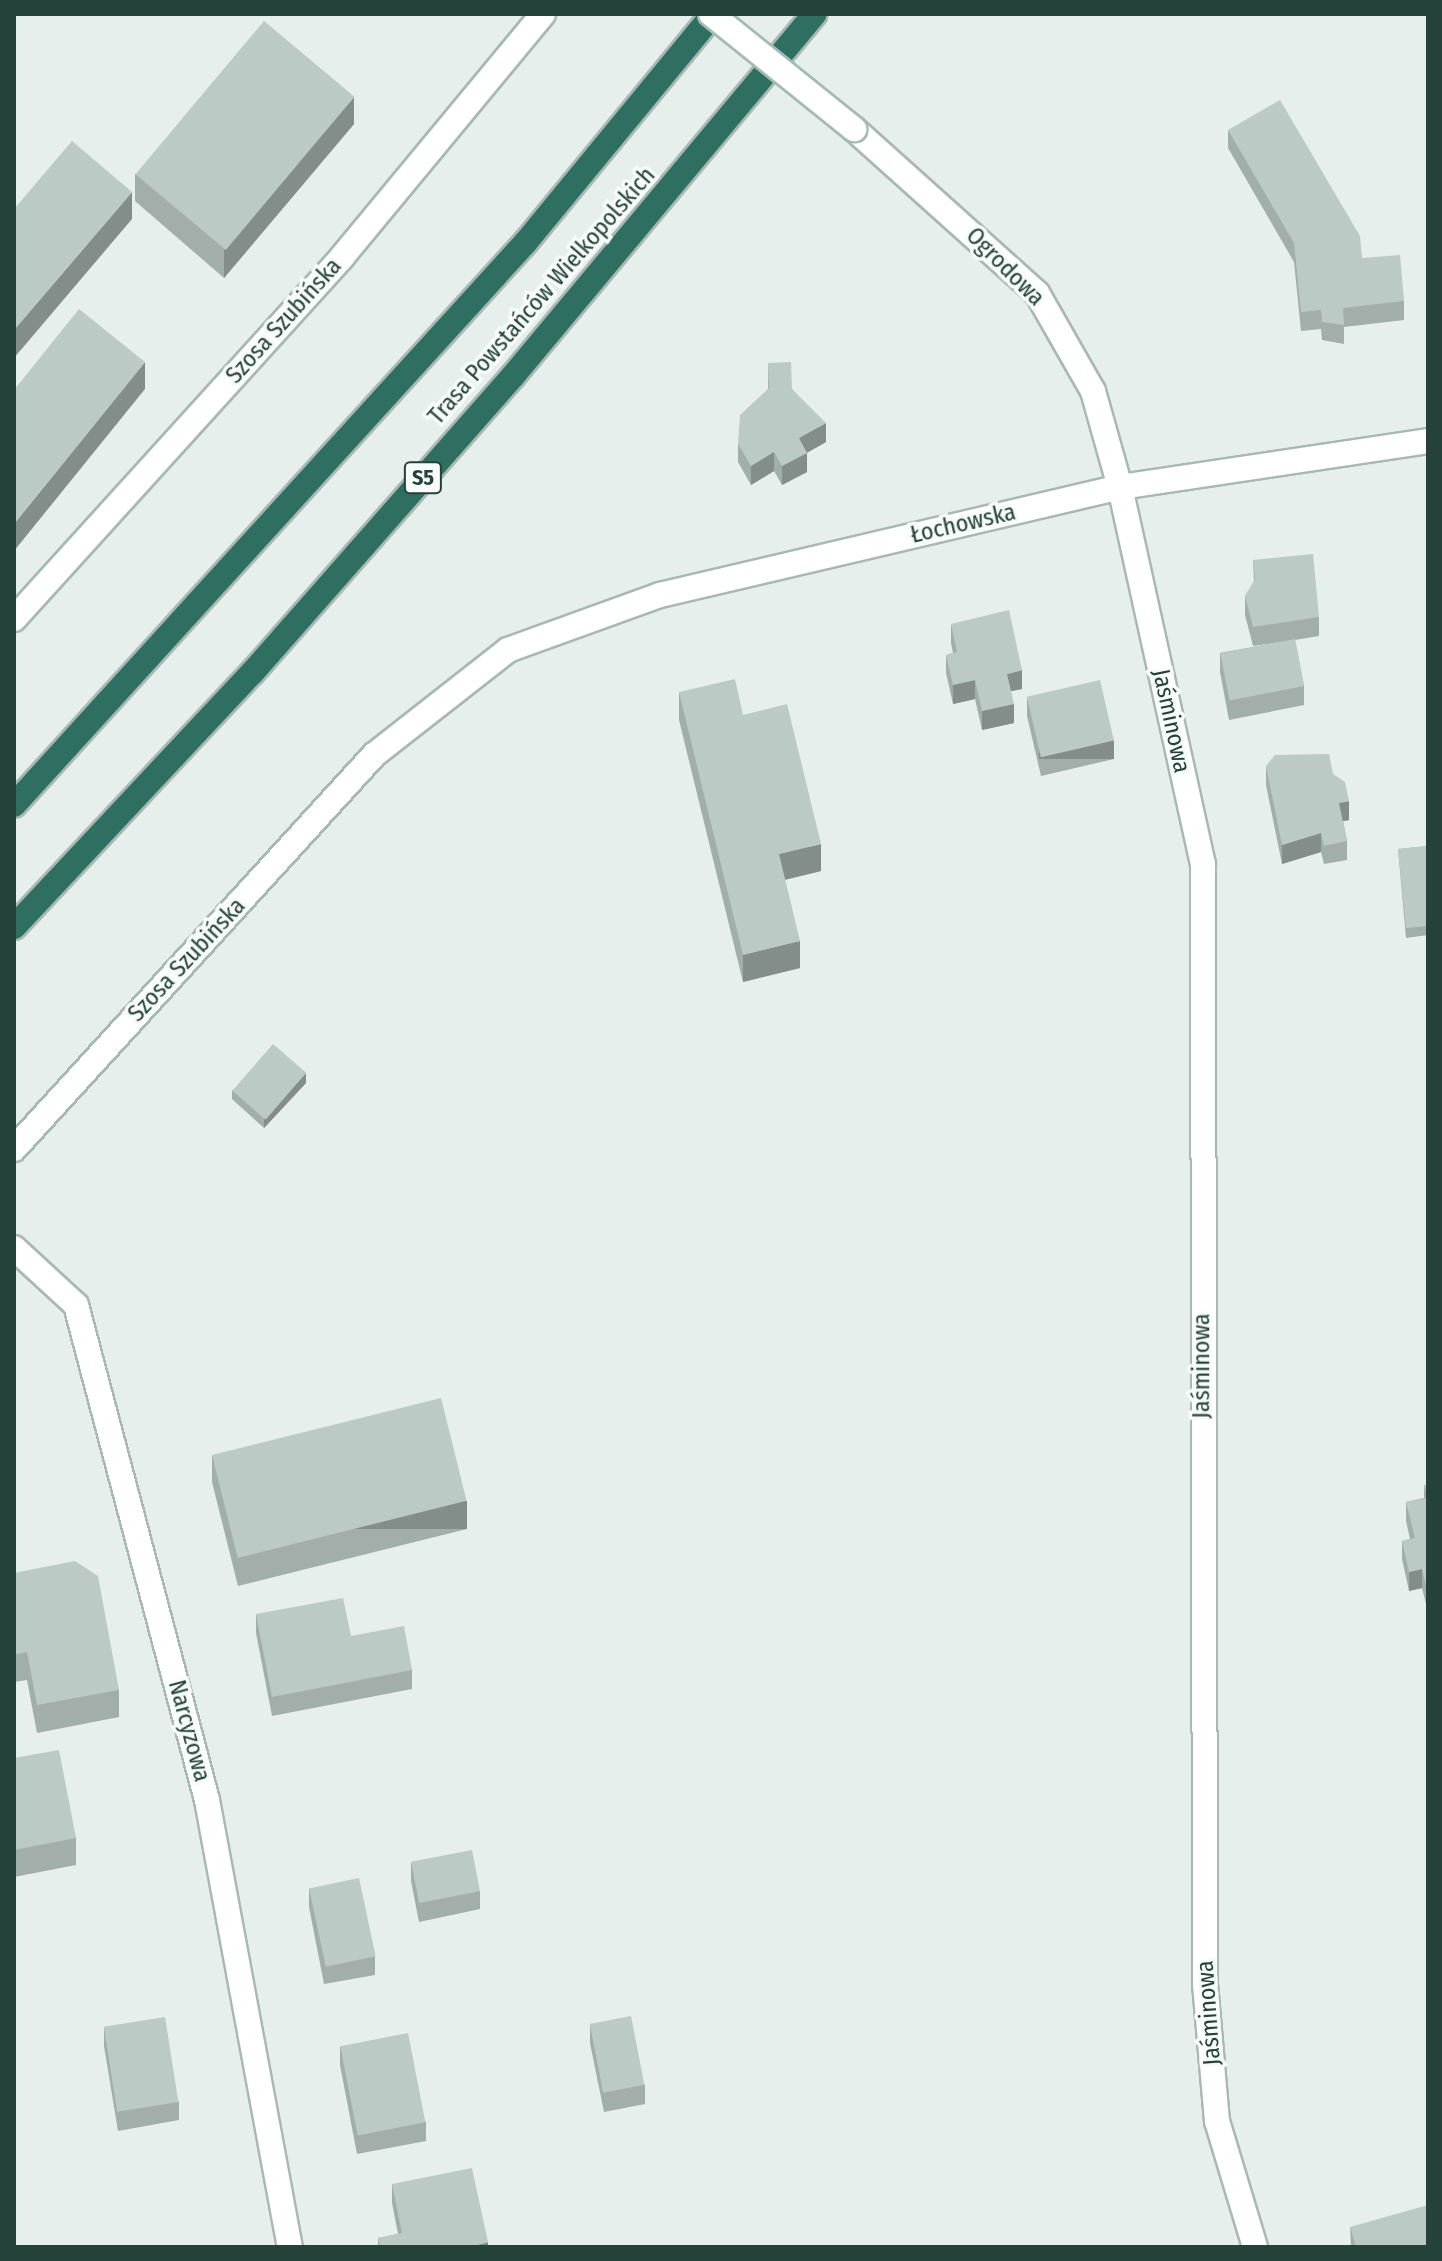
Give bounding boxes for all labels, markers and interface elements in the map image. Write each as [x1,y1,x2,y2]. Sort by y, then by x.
street label: Trasa Powstańców Wielkopolskich [422,162,662,430]
street label: Ogrodowa [960,222,1050,312]
street label: Szosa Szubińska [220,252,348,390]
road number: S5 [403,460,443,496]
street label: Łochowska [907,498,1019,550]
street label: Jaśminowa [1146,666,1196,776]
street label: Szosa Szubińska [122,892,252,1028]
street label: Jaśminowa [1188,1313,1216,1419]
street label: Narcyzowa [162,1677,216,1785]
street label: Jaśminowa [1191,1959,1227,2067]

